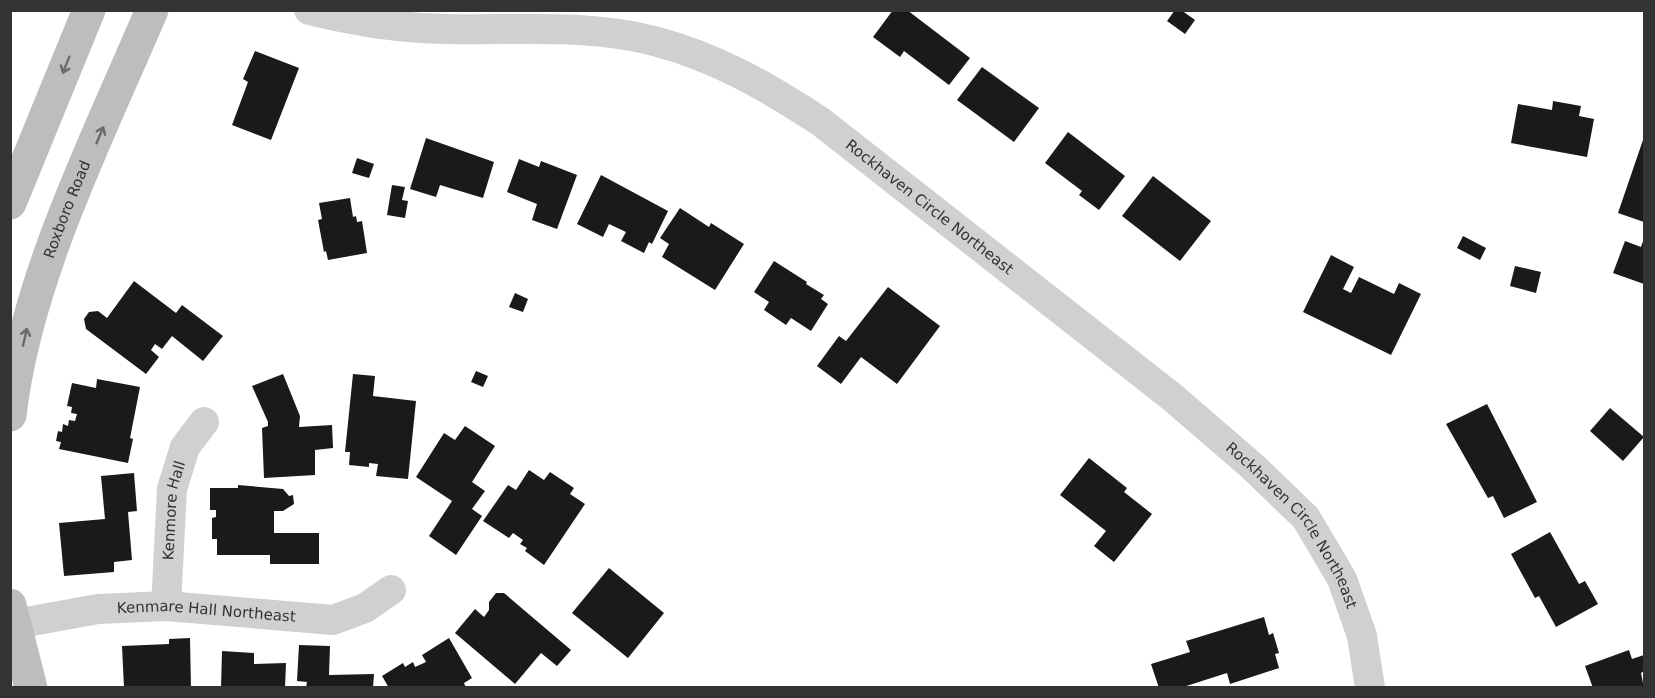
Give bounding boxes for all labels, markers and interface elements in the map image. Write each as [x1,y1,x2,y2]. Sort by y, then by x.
one-way arrow [60,55,71,73]
one-way arrow [95,126,106,144]
street label: Rockhaven Circle Northeast [842,136,1017,278]
street label: Roxboro Road [40,158,94,261]
one-way arrow [20,328,32,347]
street label: Rockhaven Circle Northeast [1222,439,1361,611]
street label: Kenmore Hall [159,459,189,561]
street label: Kenmare Hall Northeast [116,597,297,626]

